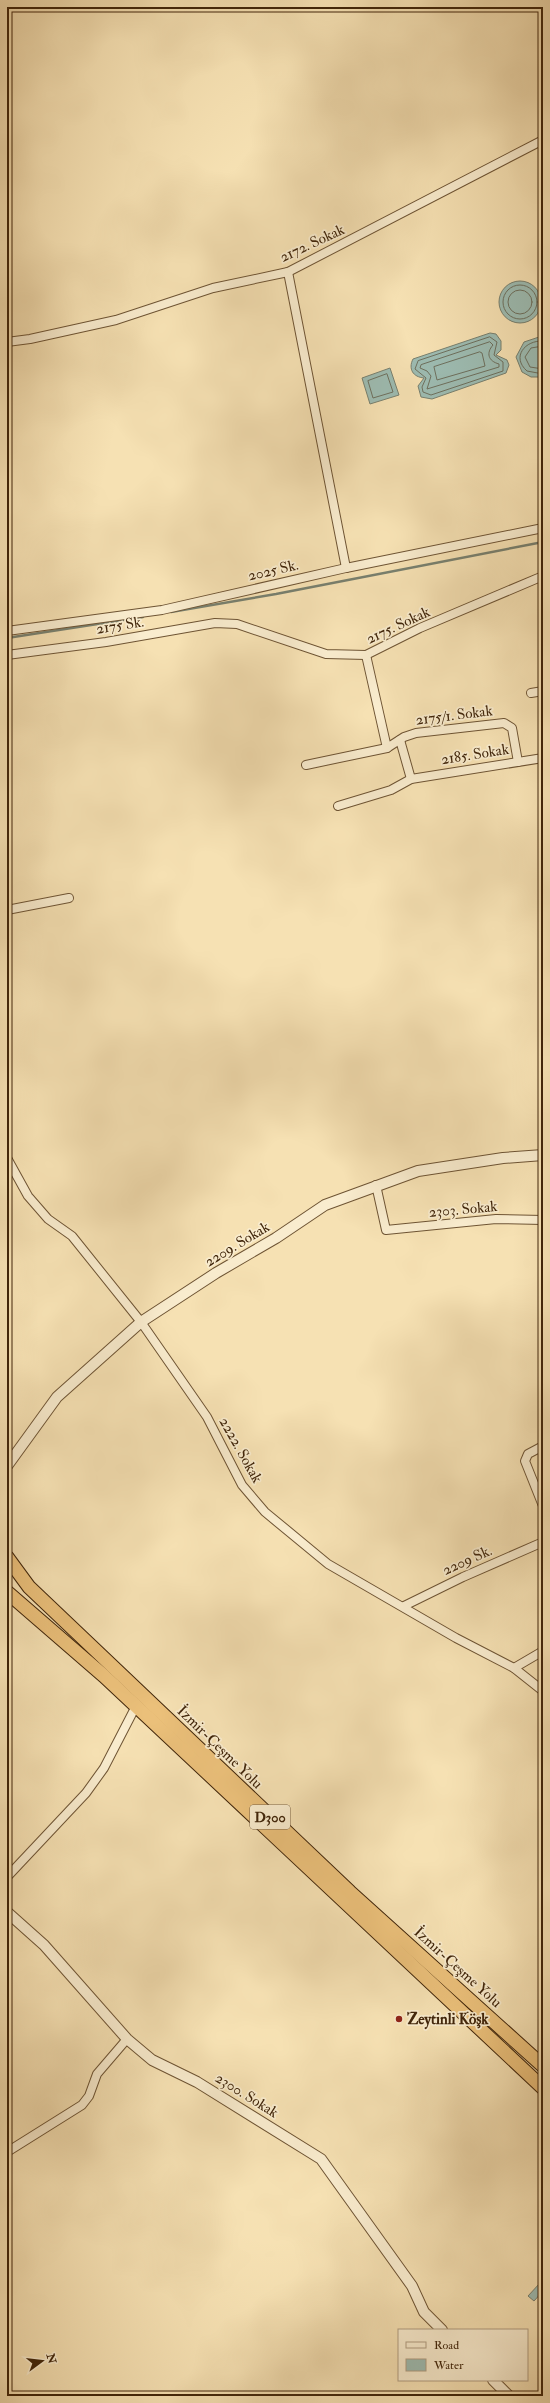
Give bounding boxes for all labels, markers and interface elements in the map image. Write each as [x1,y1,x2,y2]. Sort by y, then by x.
street label: 2172. Sokak [277,220,348,267]
street label: 2025 Sk. [246,555,300,585]
street label: 2175. Sokak [363,602,433,648]
street label: 2175 Sk. [95,612,145,639]
street label: 2175/1. Sokak [414,701,494,730]
street label: 2185. Sokak [440,740,510,769]
street label: 2303. Sokak [428,1197,498,1222]
street label: 2209. Sokak [201,1218,273,1271]
street label: 2222. Sokak [215,1414,266,1487]
street label: 2209 Sk. [440,1541,495,1580]
street label: İzmir-Çeşme Yolu [173,1701,267,1793]
road number: D300 [250,1805,290,1829]
street label: İzmir-Çeşme Yolu [410,1922,506,2012]
place label: Zeytinli Köşk [407,2010,489,2030]
marker: Zeytinli Köşk [394,2014,404,2024]
street label: 2300. Sokak [212,2069,282,2122]
legend [398,2329,528,2381]
text: Road [434,2338,459,2353]
north arrow [22,2341,62,2381]
text: N [43,2351,59,2366]
text: Water [433,2358,464,2373]

